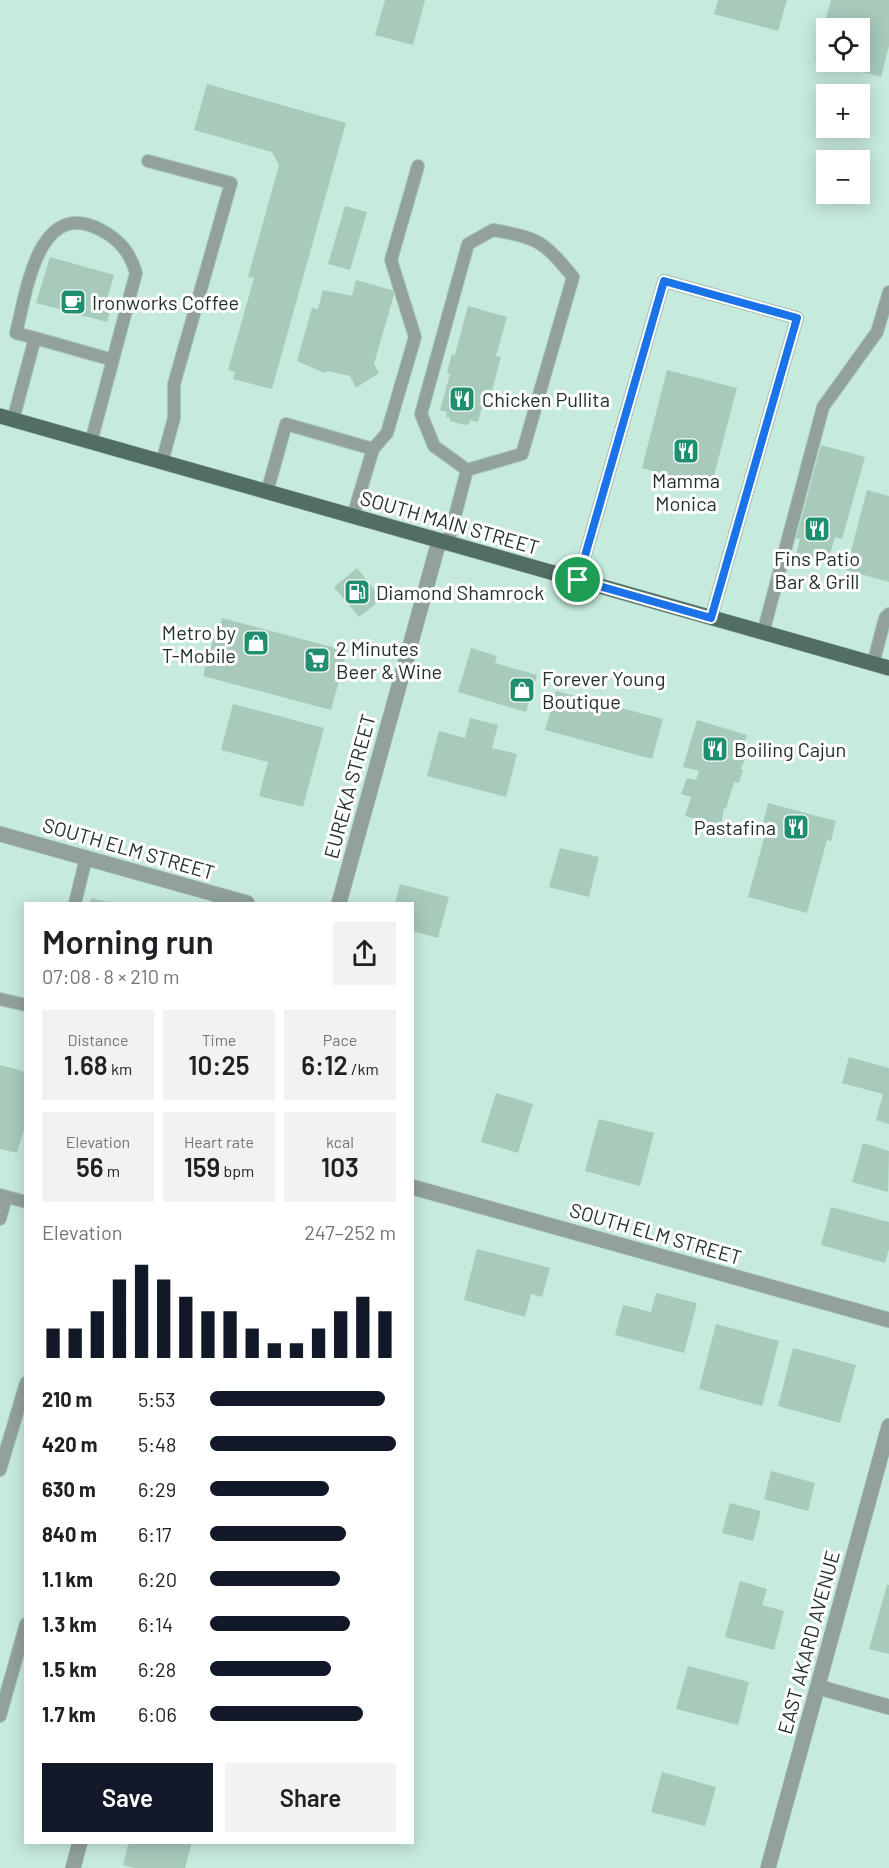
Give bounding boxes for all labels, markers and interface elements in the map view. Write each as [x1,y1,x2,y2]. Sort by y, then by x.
map controls [816,18,870,204]
button: locate [816,18,870,72]
button: + [816,84,870,138]
button: − [816,150,870,204]
cafe icon: Ironworks Coffee [58,287,88,317]
place label: Ironworks Coffee [92,290,239,314]
restaurant icon: Chicken Pullita [447,384,477,414]
place label: Chicken Pullita [482,387,610,411]
restaurant icon: Mamma Monica [671,436,701,466]
place label: Mamma Monica [652,468,720,515]
street label: SOUTH MAIN STREET [358,485,542,559]
restaurant icon: Fins Patio Bar & Grill [802,514,832,544]
place label: Fins Patio Bar & Grill [774,546,860,593]
pin [552,554,603,605]
icon: arrive [561,563,594,596]
fuel station icon: Diamond Shamrock [342,577,372,607]
place label: Diamond Shamrock [376,580,544,604]
place label: Metro by T-Mobile [162,620,236,667]
shop icon: Metro by T-Mobile [241,628,271,658]
place label: 2 Minutes Beer & Wine [336,636,442,683]
supermarket icon: 2 Minutes Beer & Wine [302,645,332,675]
place label: Forever Young Boutique [542,666,665,713]
shop icon: Forever Young Boutique [507,675,537,705]
street label: EUREKA STREET [318,711,380,861]
restaurant icon: Boiling Cajun [700,734,730,764]
place label: Boiling Cajun [734,737,846,761]
street label: SOUTH ELM STREET [40,812,218,884]
restaurant icon: Pastafina [781,812,811,842]
place label: Pastafina [694,815,776,839]
text: Morning run [42,921,214,961]
button: share [333,922,396,985]
text: 07:08 · 8 × 210 m [42,964,180,988]
text: Distance [68,1030,128,1049]
text: Time [202,1030,236,1049]
text: Pace [323,1030,357,1049]
text: 1.68 [64,1049,108,1080]
text: 10:25 [188,1049,250,1080]
text: 6:12 [301,1049,348,1080]
text: km [108,1059,132,1078]
text: /km [348,1059,379,1078]
text: Elevation [66,1132,130,1151]
text: Heart rate [184,1132,254,1151]
text: kcal [326,1132,354,1151]
text: 56 [76,1151,104,1182]
text: 159 [184,1151,220,1182]
text: 103 [321,1151,359,1182]
text: m [104,1161,120,1180]
text: bpm [220,1161,254,1180]
street label: SOUTH ELM STREET [567,1197,745,1269]
text: Elevation [42,1220,123,1244]
text: 247–252 m [304,1220,396,1244]
text: 210 m [42,1387,92,1411]
text: 5:53 [138,1387,176,1411]
text: 420 m [42,1432,97,1456]
text: 5:48 [138,1432,177,1456]
text: 630 m [42,1477,96,1501]
text: 6:29 [138,1477,176,1501]
text: 840 m [42,1522,97,1546]
text: 6:17 [138,1522,172,1546]
street label: EAST AKARD AVENUE [772,1548,844,1736]
text: 1.1 km [42,1567,93,1591]
text: 6:20 [138,1567,177,1591]
text: 1.3 km [42,1612,97,1636]
text: 6:14 [138,1612,173,1636]
text: 1.5 km [42,1657,97,1681]
text: 6:28 [138,1657,176,1681]
text: 1.7 km [42,1702,96,1726]
text: 6:06 [138,1702,177,1726]
button: Save [42,1763,213,1832]
button: Share [225,1763,396,1832]

